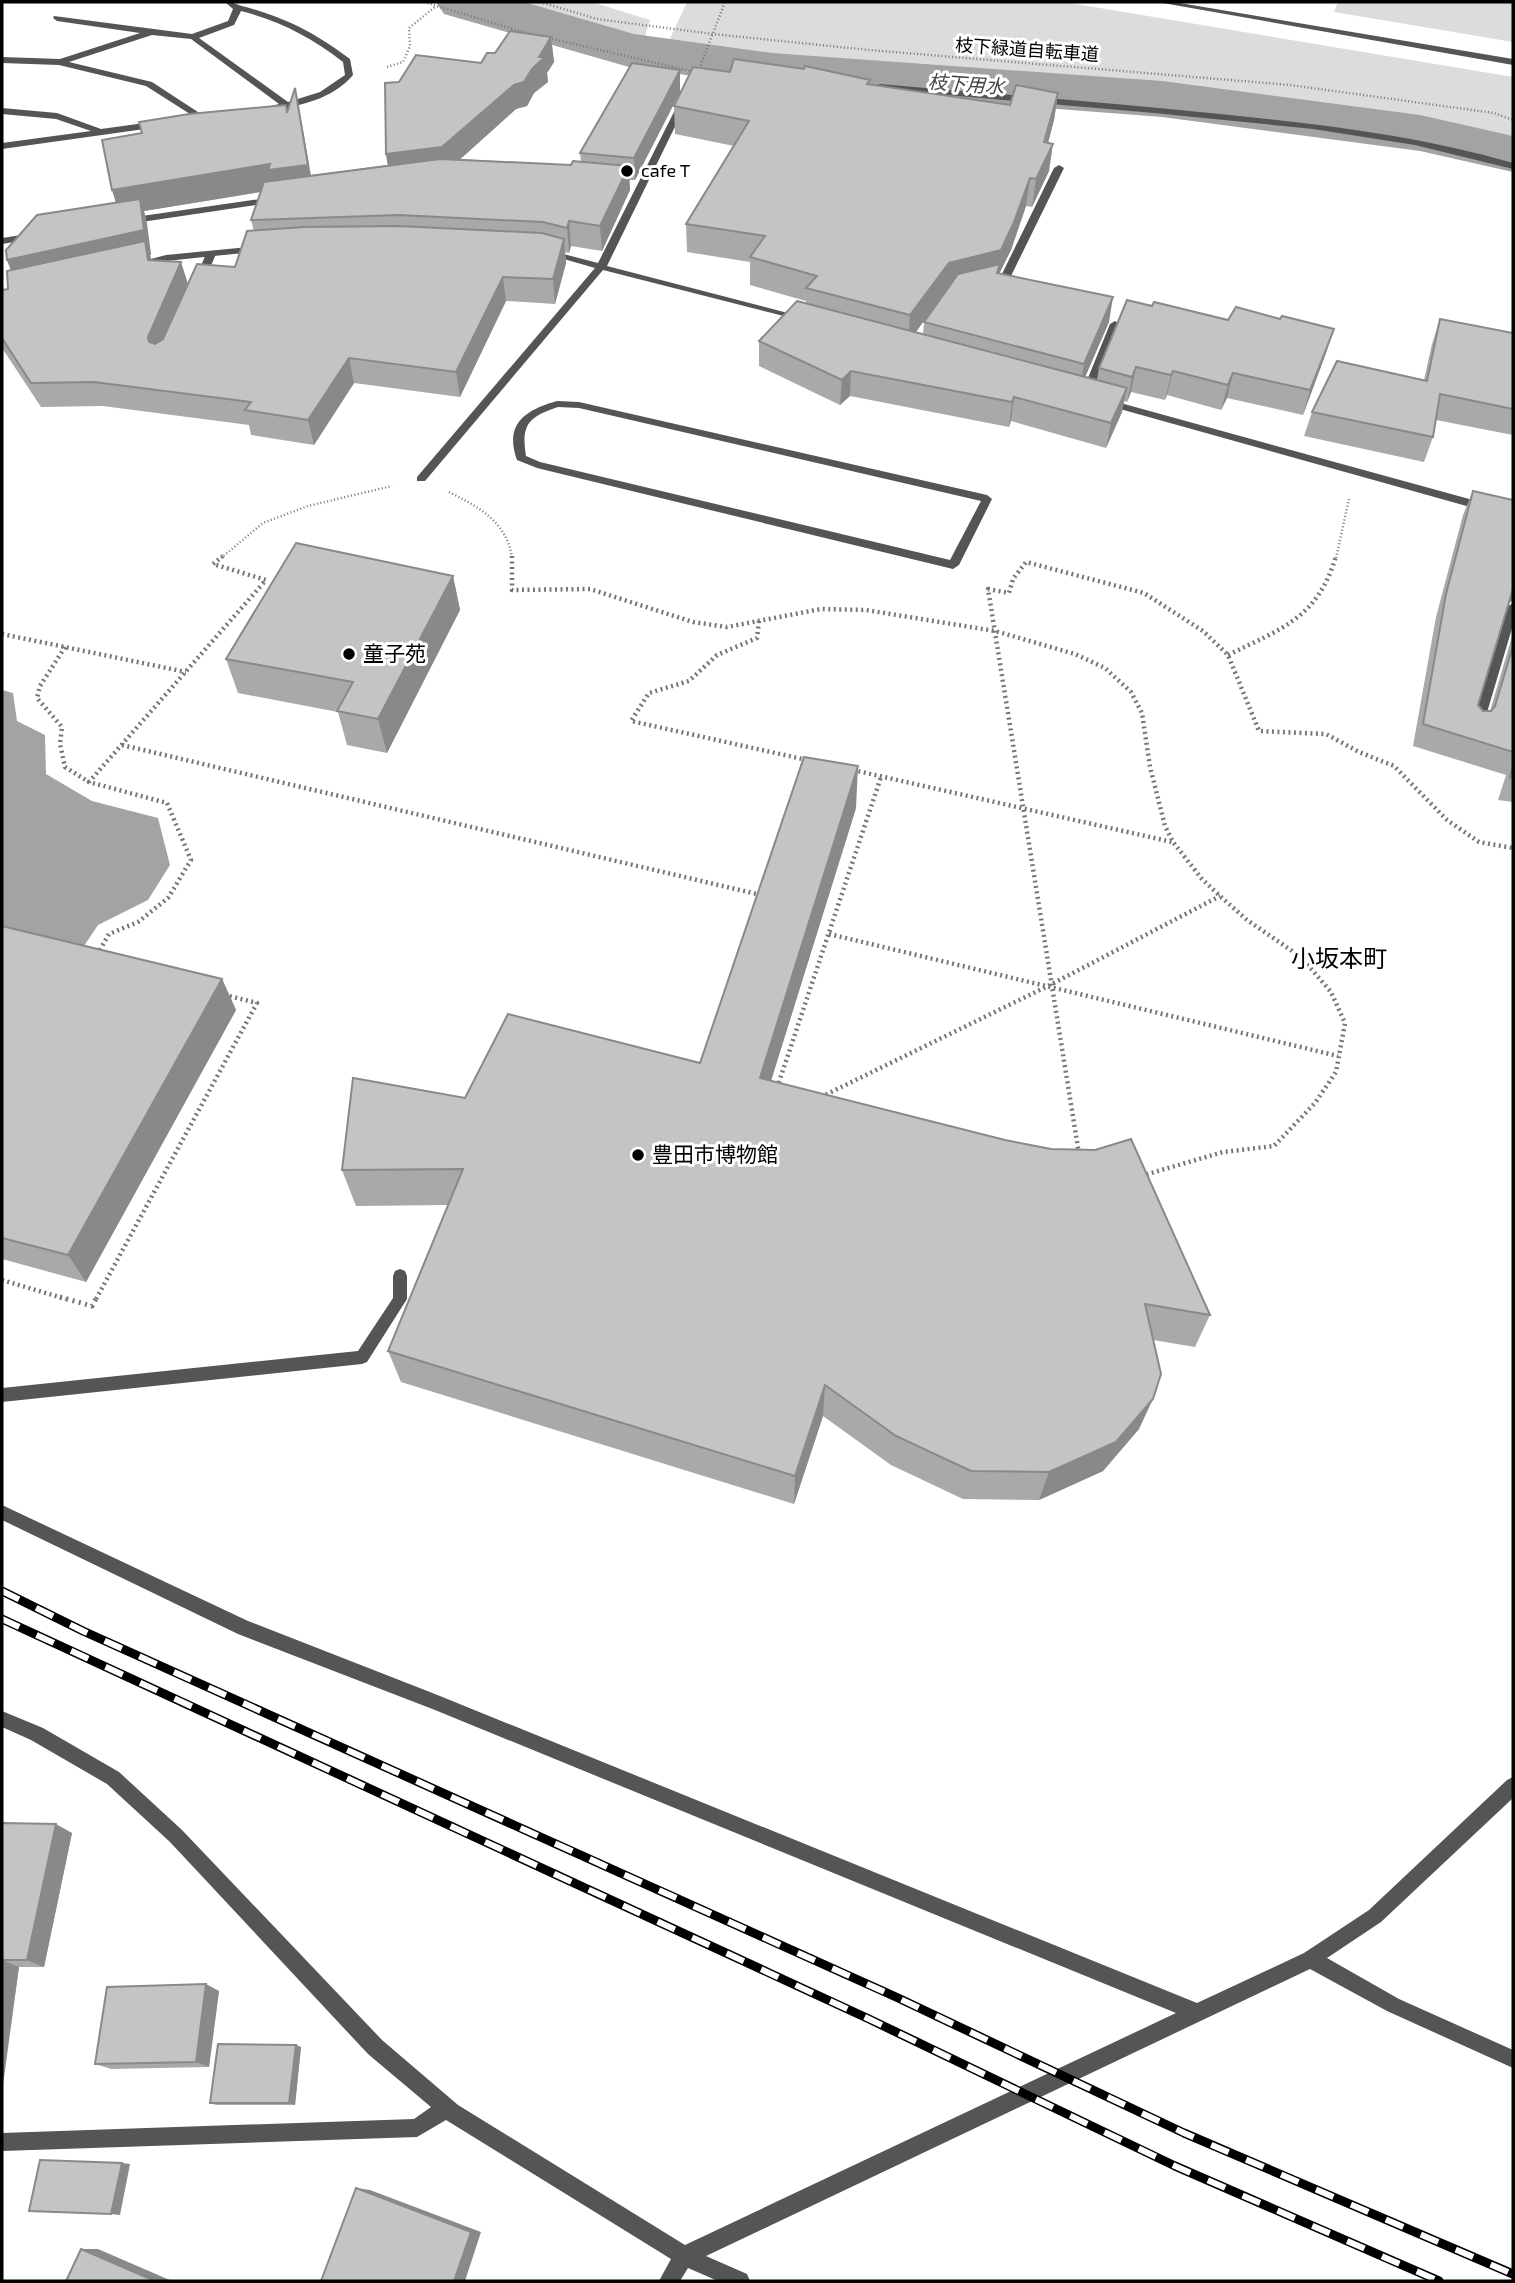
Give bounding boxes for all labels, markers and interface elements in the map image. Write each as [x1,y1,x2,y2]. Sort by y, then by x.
street label: 枝下緑道自転車道 [954,33,1100,65]
water label: 枝下用水 [927,69,1007,98]
place label: cafe T [641,159,691,181]
marker: cafe T [619,163,635,179]
place label: 童子苑 [363,640,426,665]
marker: 童子苑 [341,646,357,662]
district label: 小坂本町 [1291,943,1387,972]
place label: 豊田市博物館 [652,1141,778,1166]
marker: 豊田市博物館 [630,1147,646,1163]

